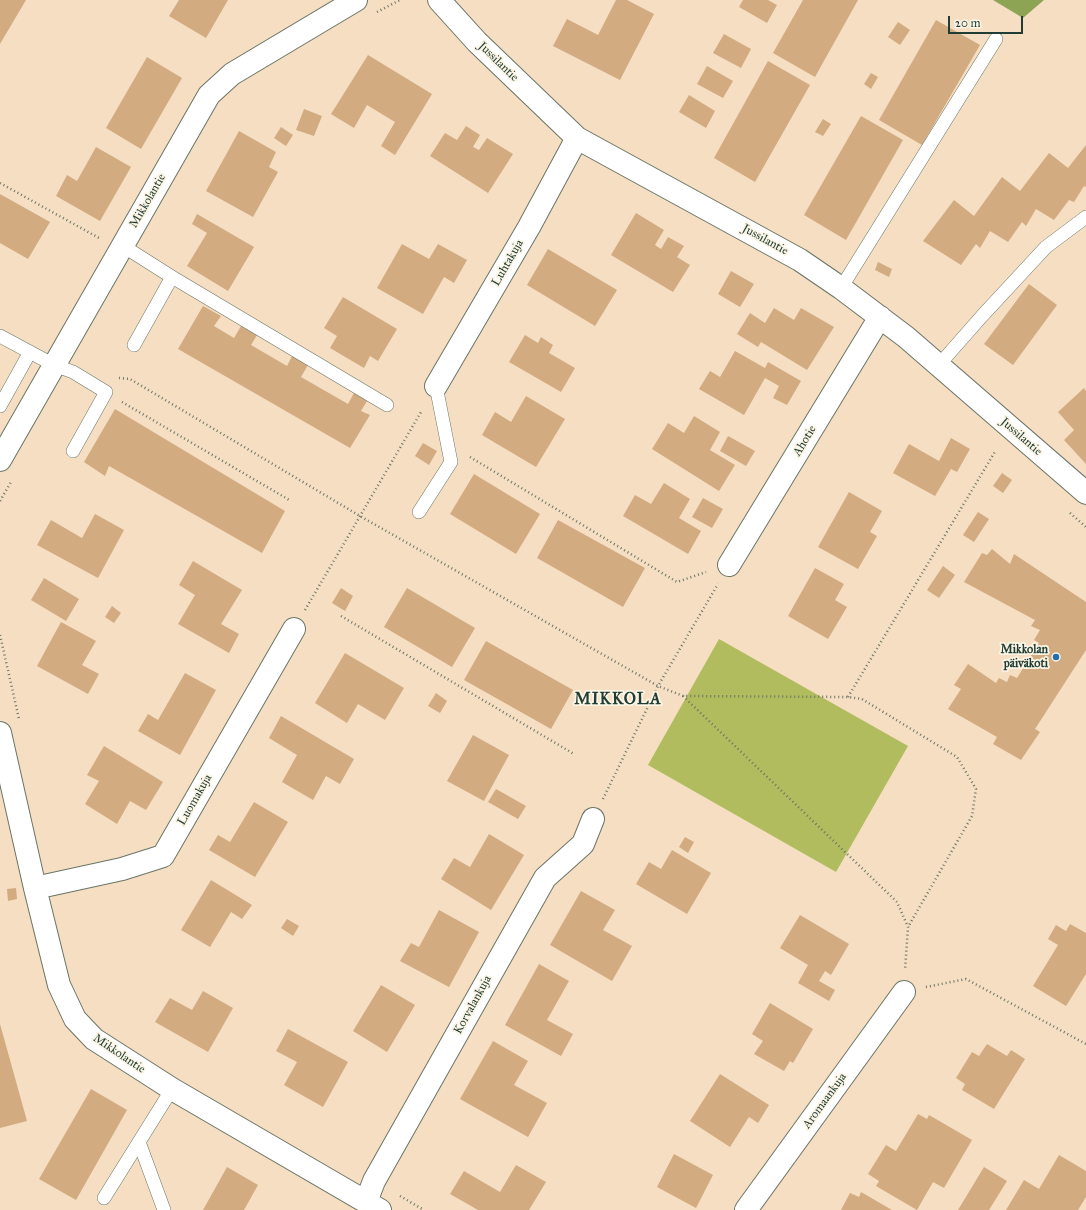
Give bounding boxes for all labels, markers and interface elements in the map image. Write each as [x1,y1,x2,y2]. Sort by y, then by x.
scale bar [950,8,1025,34]
text: 20 m [955,16,981,30]
street label: Jussilantie [475,39,521,85]
street label: Mikkolantie [127,171,169,231]
street label: Jussilantie [740,222,790,258]
street label: Luhtakuja [489,237,527,289]
street label: Jussilantie [997,415,1045,459]
street label: Ahotie [790,423,820,459]
place label: Mikkolan päiväkoti [1000,643,1048,671]
marker: Mikkolan päiväkoti [1051,652,1061,662]
district label: MIKKOLA [574,690,662,710]
street label: Luomakuja [175,772,215,828]
street label: Korvalankuja [451,973,495,1037]
street label: Mikkolantie [90,1031,148,1077]
street label: Aromaankuja [800,1070,850,1132]

